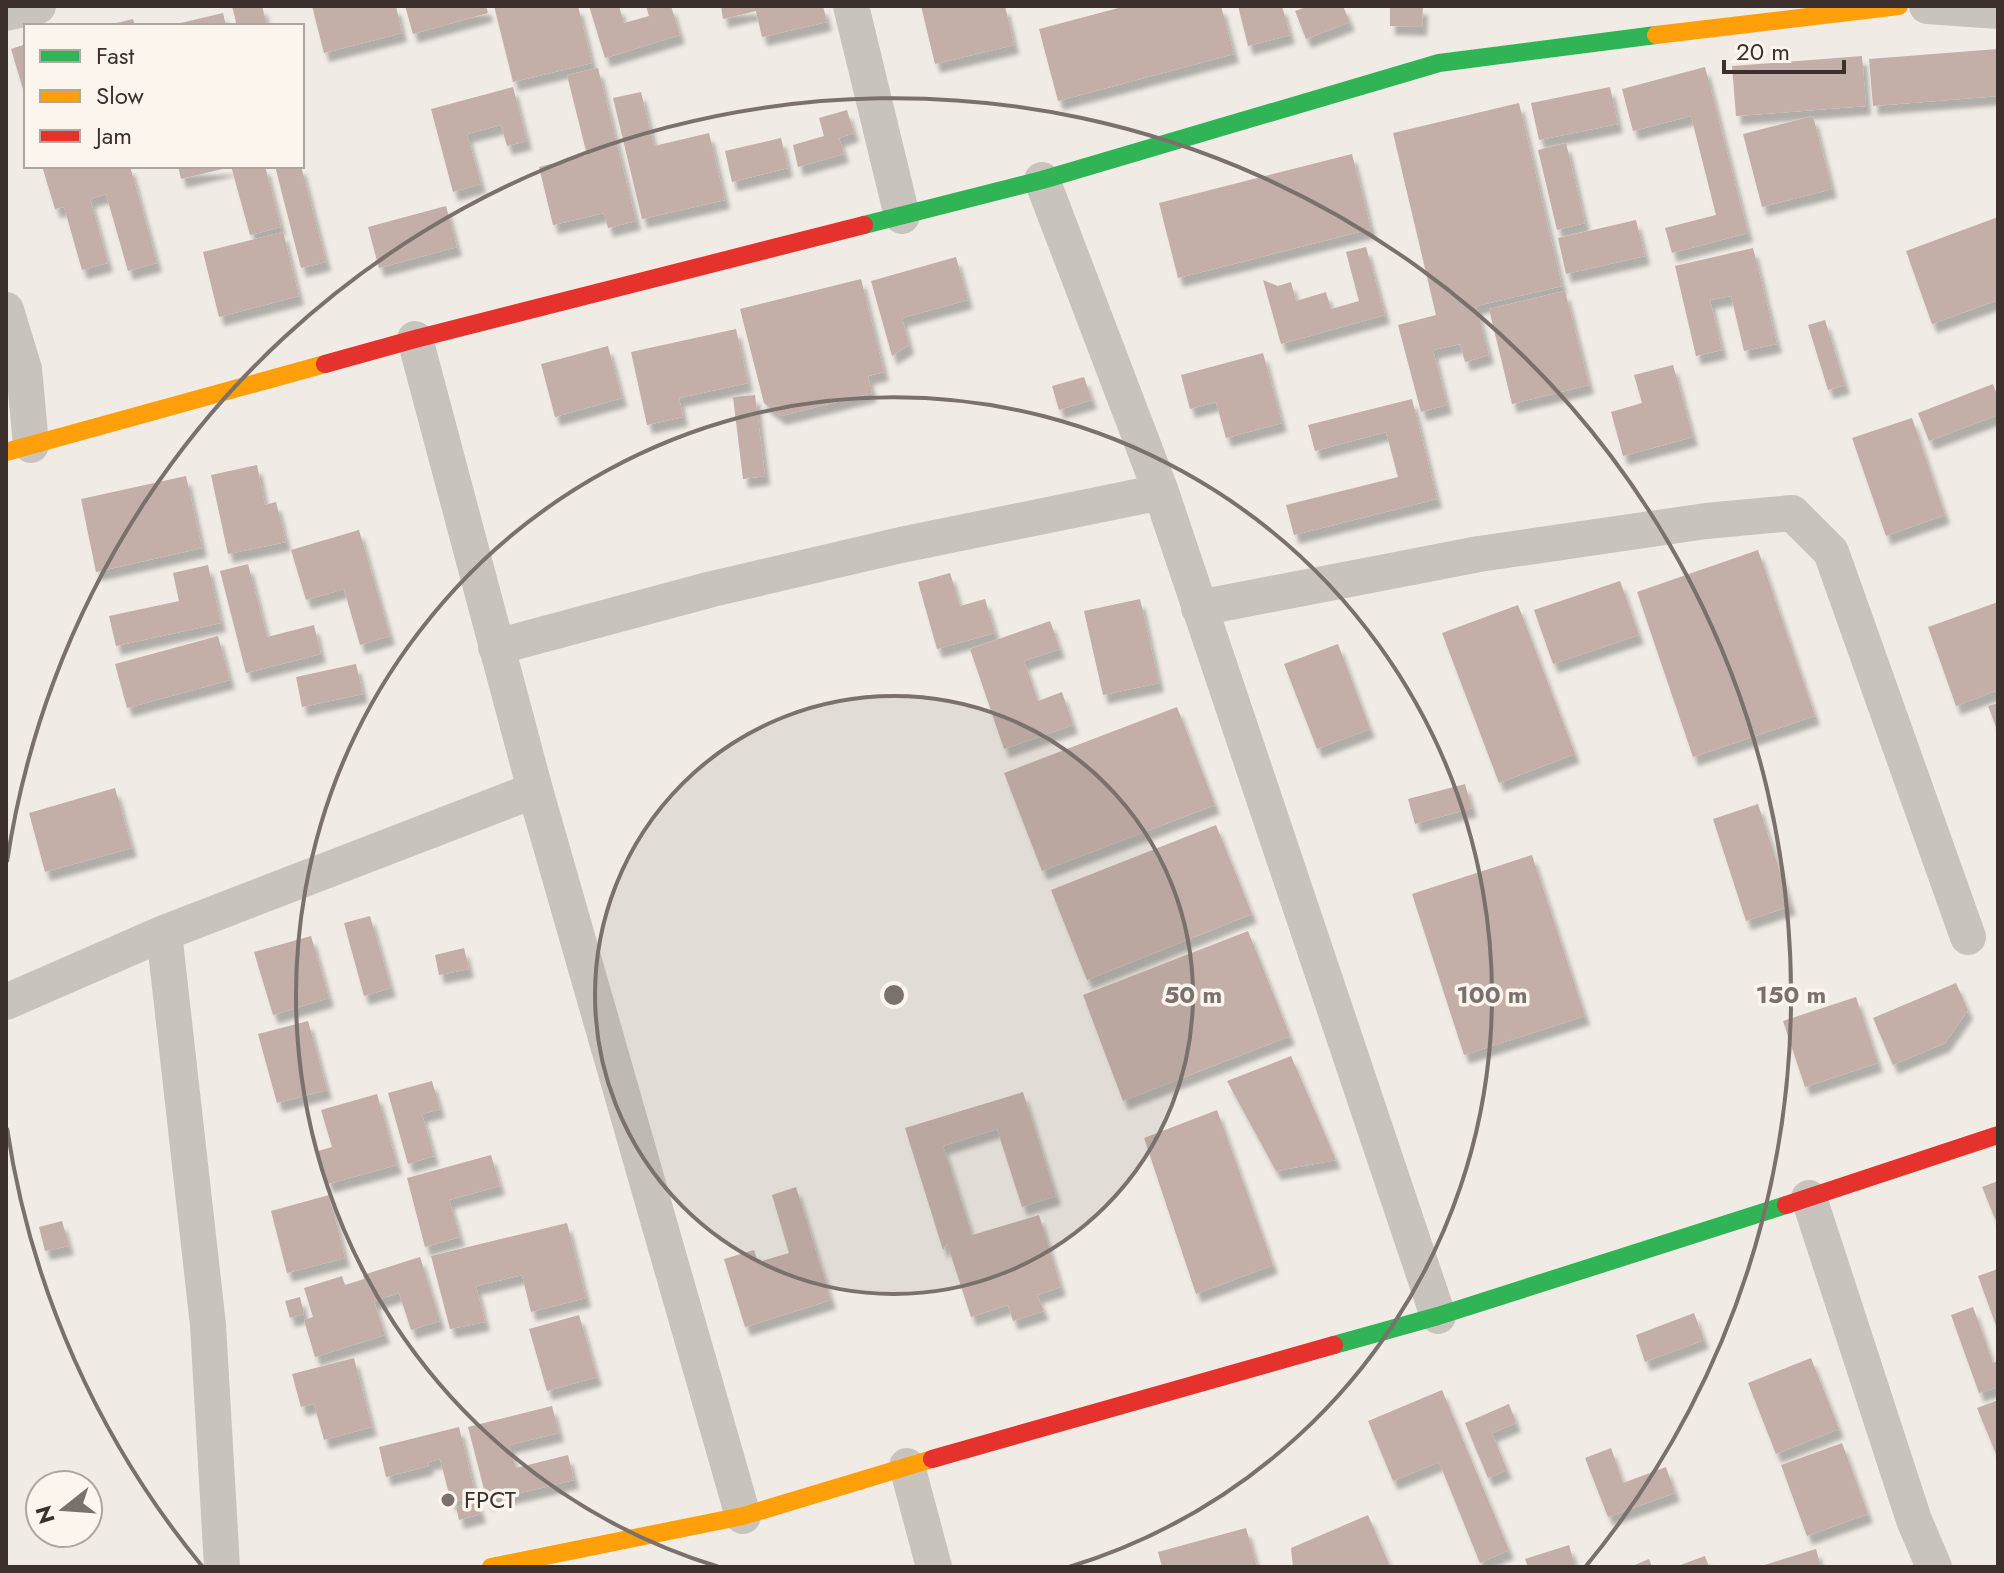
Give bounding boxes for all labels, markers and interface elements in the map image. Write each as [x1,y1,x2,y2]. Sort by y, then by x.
legend [24,24,304,168]
scale bar [1724,24,1844,74]
text: 20 m [1736,34,1790,69]
text: Fast [96,38,134,73]
text: Slow [96,78,144,113]
text: Jam [93,118,132,153]
text: 50 m [1164,977,1222,1012]
text: 100 m [1457,977,1527,1012]
text: 150 m [1756,977,1826,1012]
centre of rings [880,981,908,1009]
north arrow [24,1469,104,1549]
place label: FPCT [464,1482,516,1517]
marker: FPCT [439,1491,457,1509]
text: N [27,1502,63,1528]

